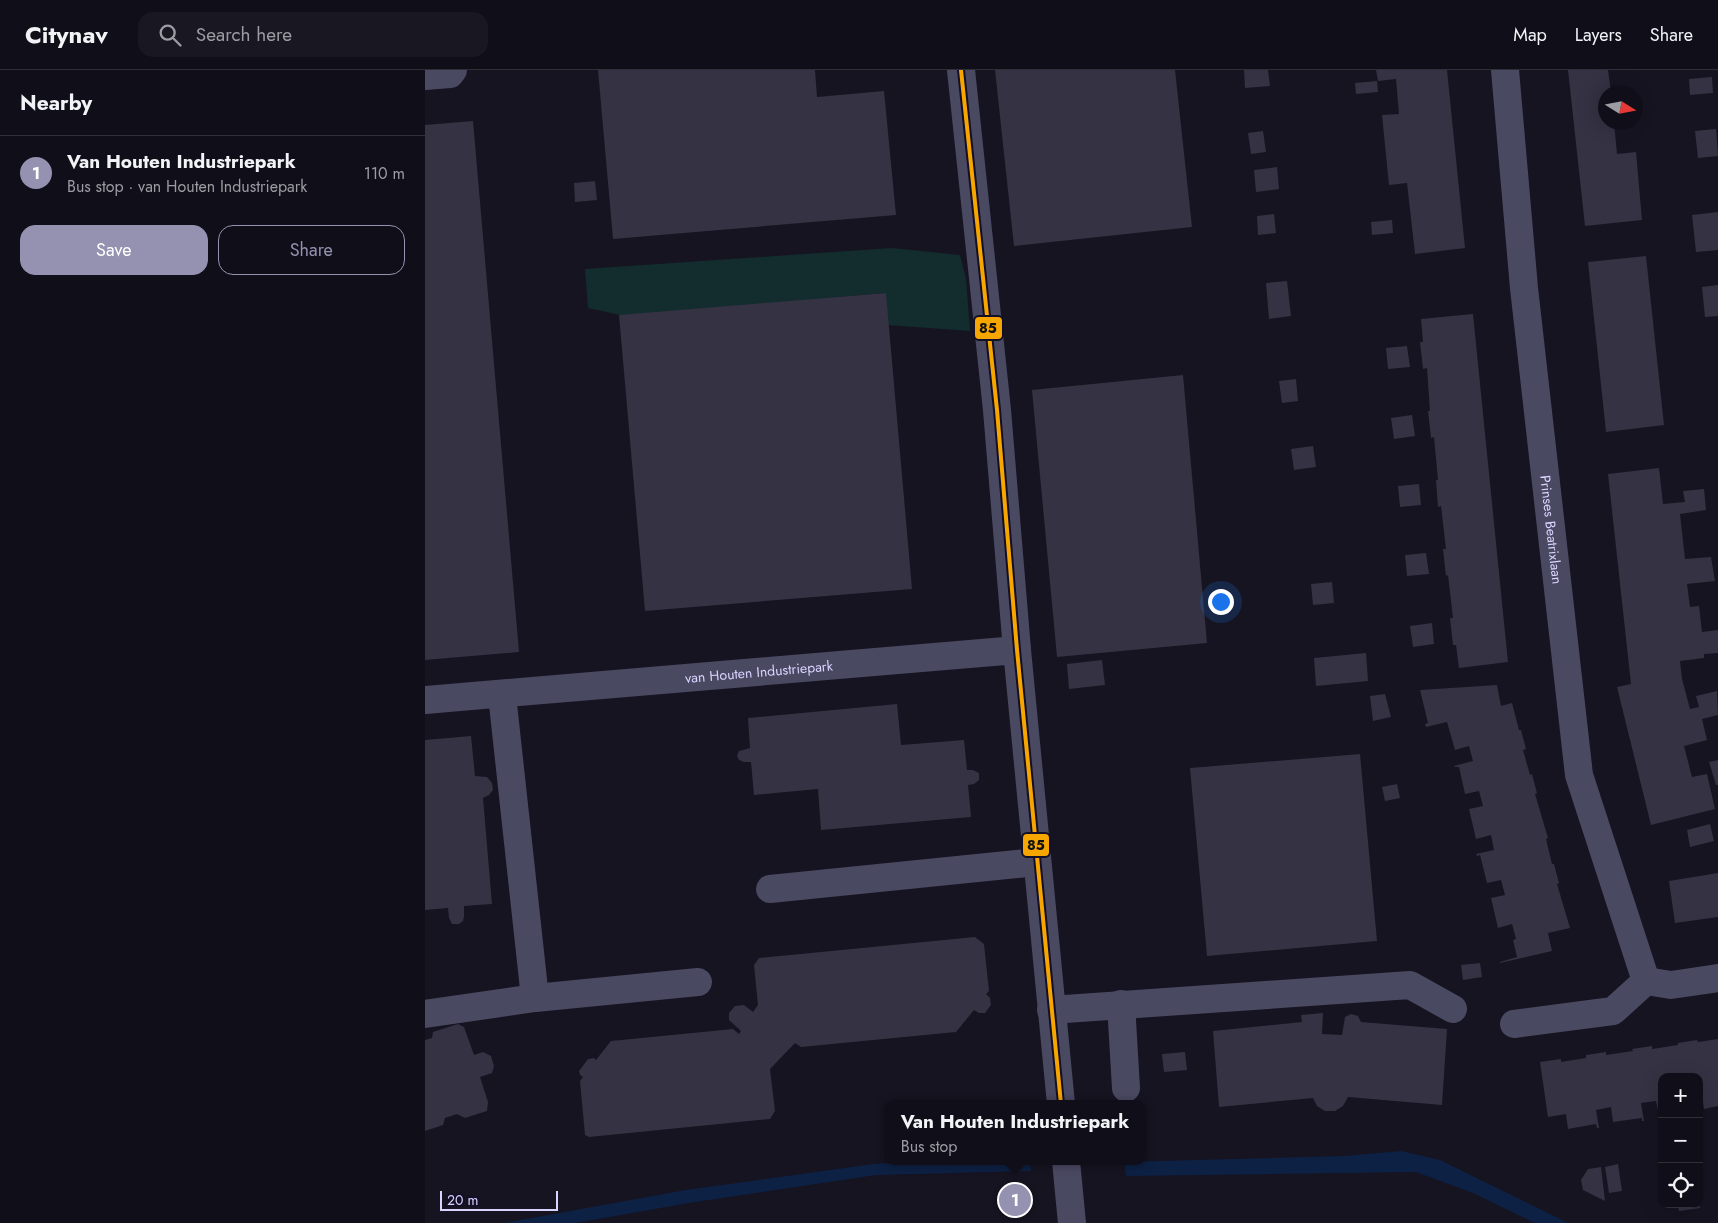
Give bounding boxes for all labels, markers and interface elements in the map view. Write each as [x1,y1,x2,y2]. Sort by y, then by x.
search box [138,12,488,57]
text: Citynav [25,17,108,52]
icon: search [156,21,184,49]
text: Search here [196,21,292,48]
text: Map [1513,22,1547,48]
text: Layers [1575,22,1622,48]
text: Share [1650,22,1693,48]
north arrow [1598,85,1643,130]
text: Nearby [20,88,92,118]
text: Van Houten Industriepark [67,148,296,175]
text: 1 [32,162,40,185]
text: 110 m [364,162,405,185]
text: Bus stop · van Houten Industriepark [67,175,307,198]
button: Save [20,225,208,275]
button: Share [218,225,405,275]
line badge: 85 [974,316,1003,340]
text: 85 [979,318,997,338]
street label: Prinses Beatrixlaan [1535,474,1567,585]
your location [1208,589,1234,615]
street label: van Houten Industriepark [684,656,834,688]
line badge: 85 [1022,833,1050,857]
text: 85 [1027,835,1045,855]
map controls [1658,1073,1703,1208]
button: + [1658,1073,1703,1118]
popup [884,1100,1146,1165]
text: Van Houten Industriepark [901,1108,1129,1135]
button: − [1658,1118,1703,1163]
text: Bus stop [901,1135,957,1158]
button: locate [1658,1163,1703,1208]
pin: 1 [999,1181,1031,1219]
scale bar [440,1188,557,1211]
text: 20 m [447,1190,479,1210]

